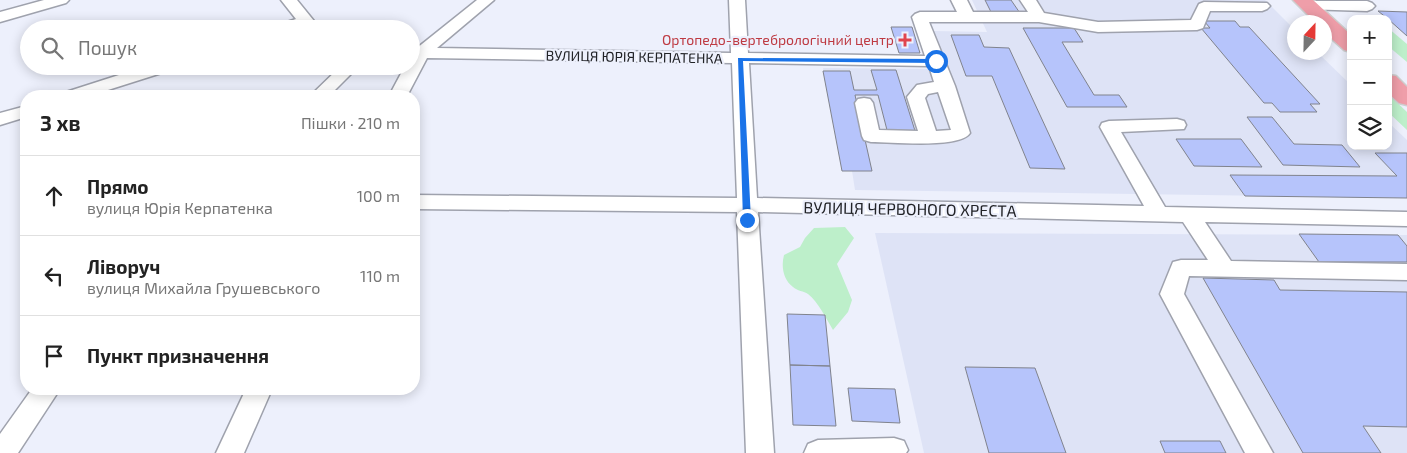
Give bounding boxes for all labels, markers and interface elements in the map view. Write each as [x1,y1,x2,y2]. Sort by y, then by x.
north arrow [1287,15,1332,60]
map controls [1347,15,1392,150]
button: + [1347,15,1392,60]
search box [20,20,420,75]
place label: Ортопедо-вертебрологічний центр [662,31,894,48]
marker: Ортопедо-вертебрологічний центр [898,33,912,47]
icon: search [38,34,66,62]
text: Пошук [78,36,137,59]
street label: ВУЛИЦЯ ЮРІЯ КЕРПАТЕНКА [545,46,723,67]
route start [925,50,948,73]
button: − [1347,60,1392,105]
button: layers [1347,105,1392,150]
text: 3 хв [40,110,80,135]
text: Пішки · 210 m [301,113,400,132]
text: Прямо [87,175,149,198]
icon: ahead [40,182,68,210]
text: 100 m [357,186,400,205]
street label: ВУЛИЦЯ ЧЕРВОНОГО ХРЕСТА [803,197,1017,220]
text: вулиця Юрія Керпатенка [87,198,273,217]
route end [736,209,759,232]
text: Ліворуч [87,255,160,278]
icon: left [40,262,68,290]
text: 110 m [360,266,400,285]
text: вулиця Михайла Грушевського [87,278,320,297]
icon: arrive [40,342,68,370]
text: Пункт призначення [87,344,269,367]

